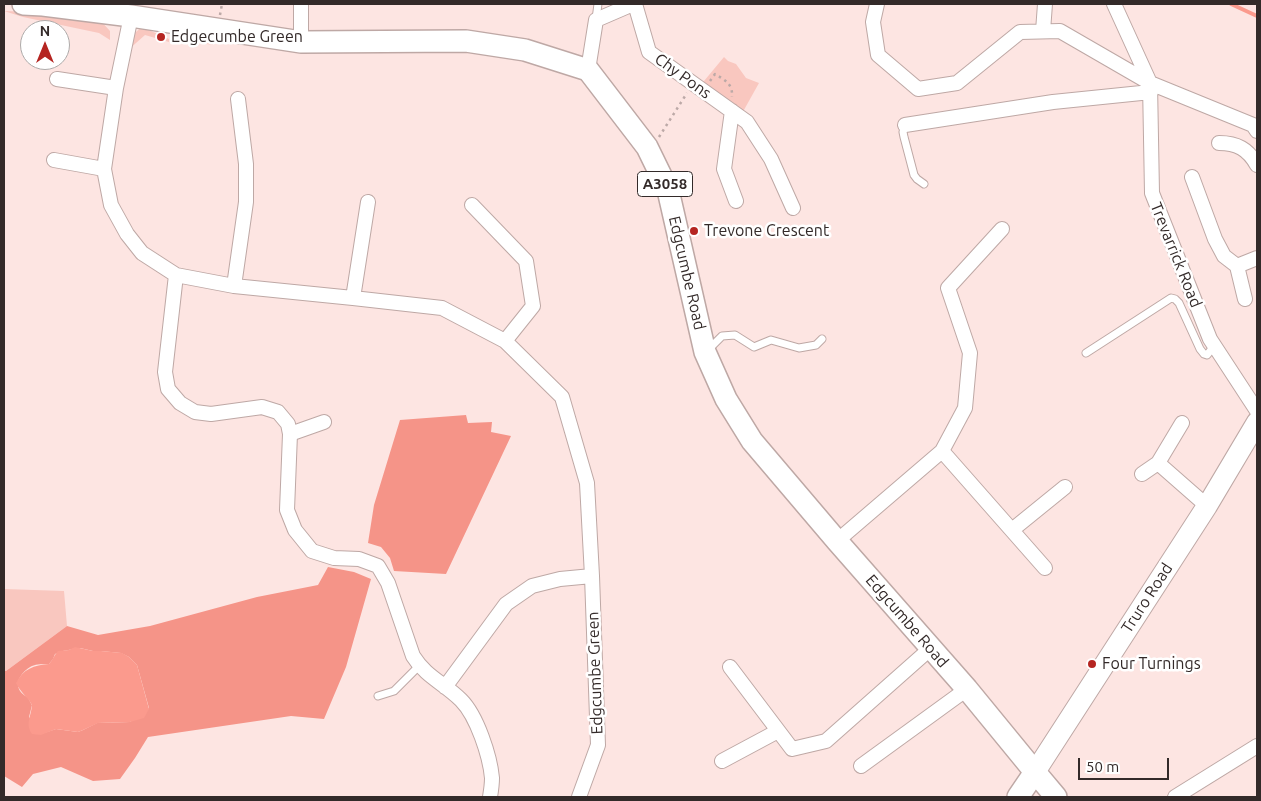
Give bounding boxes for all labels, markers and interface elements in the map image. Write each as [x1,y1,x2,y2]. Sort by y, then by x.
north arrow [20,20,70,70]
text: N [40,23,50,39]
place label: Edgecumbe Green [171,27,303,47]
marker: Edgecumbe Green [155,31,167,43]
street label: Chy Pons [651,49,715,103]
road number: A3058 [638,172,692,196]
street label: Trevarrick Road [1146,200,1206,310]
street label: Edgcumbe Road [665,214,709,332]
place label: Trevone Crescent [704,221,829,241]
marker: Trevone Crescent [688,225,700,237]
street label: Truro Road [1117,559,1177,637]
street label: Edgcumbe Road [862,571,952,671]
street label: Edgcumbe Green [583,611,607,735]
place label: Four Turnings [1102,654,1201,674]
marker: Four Turnings [1086,658,1098,670]
scale bar [1081,748,1172,780]
text: 50 m [1086,758,1119,775]

